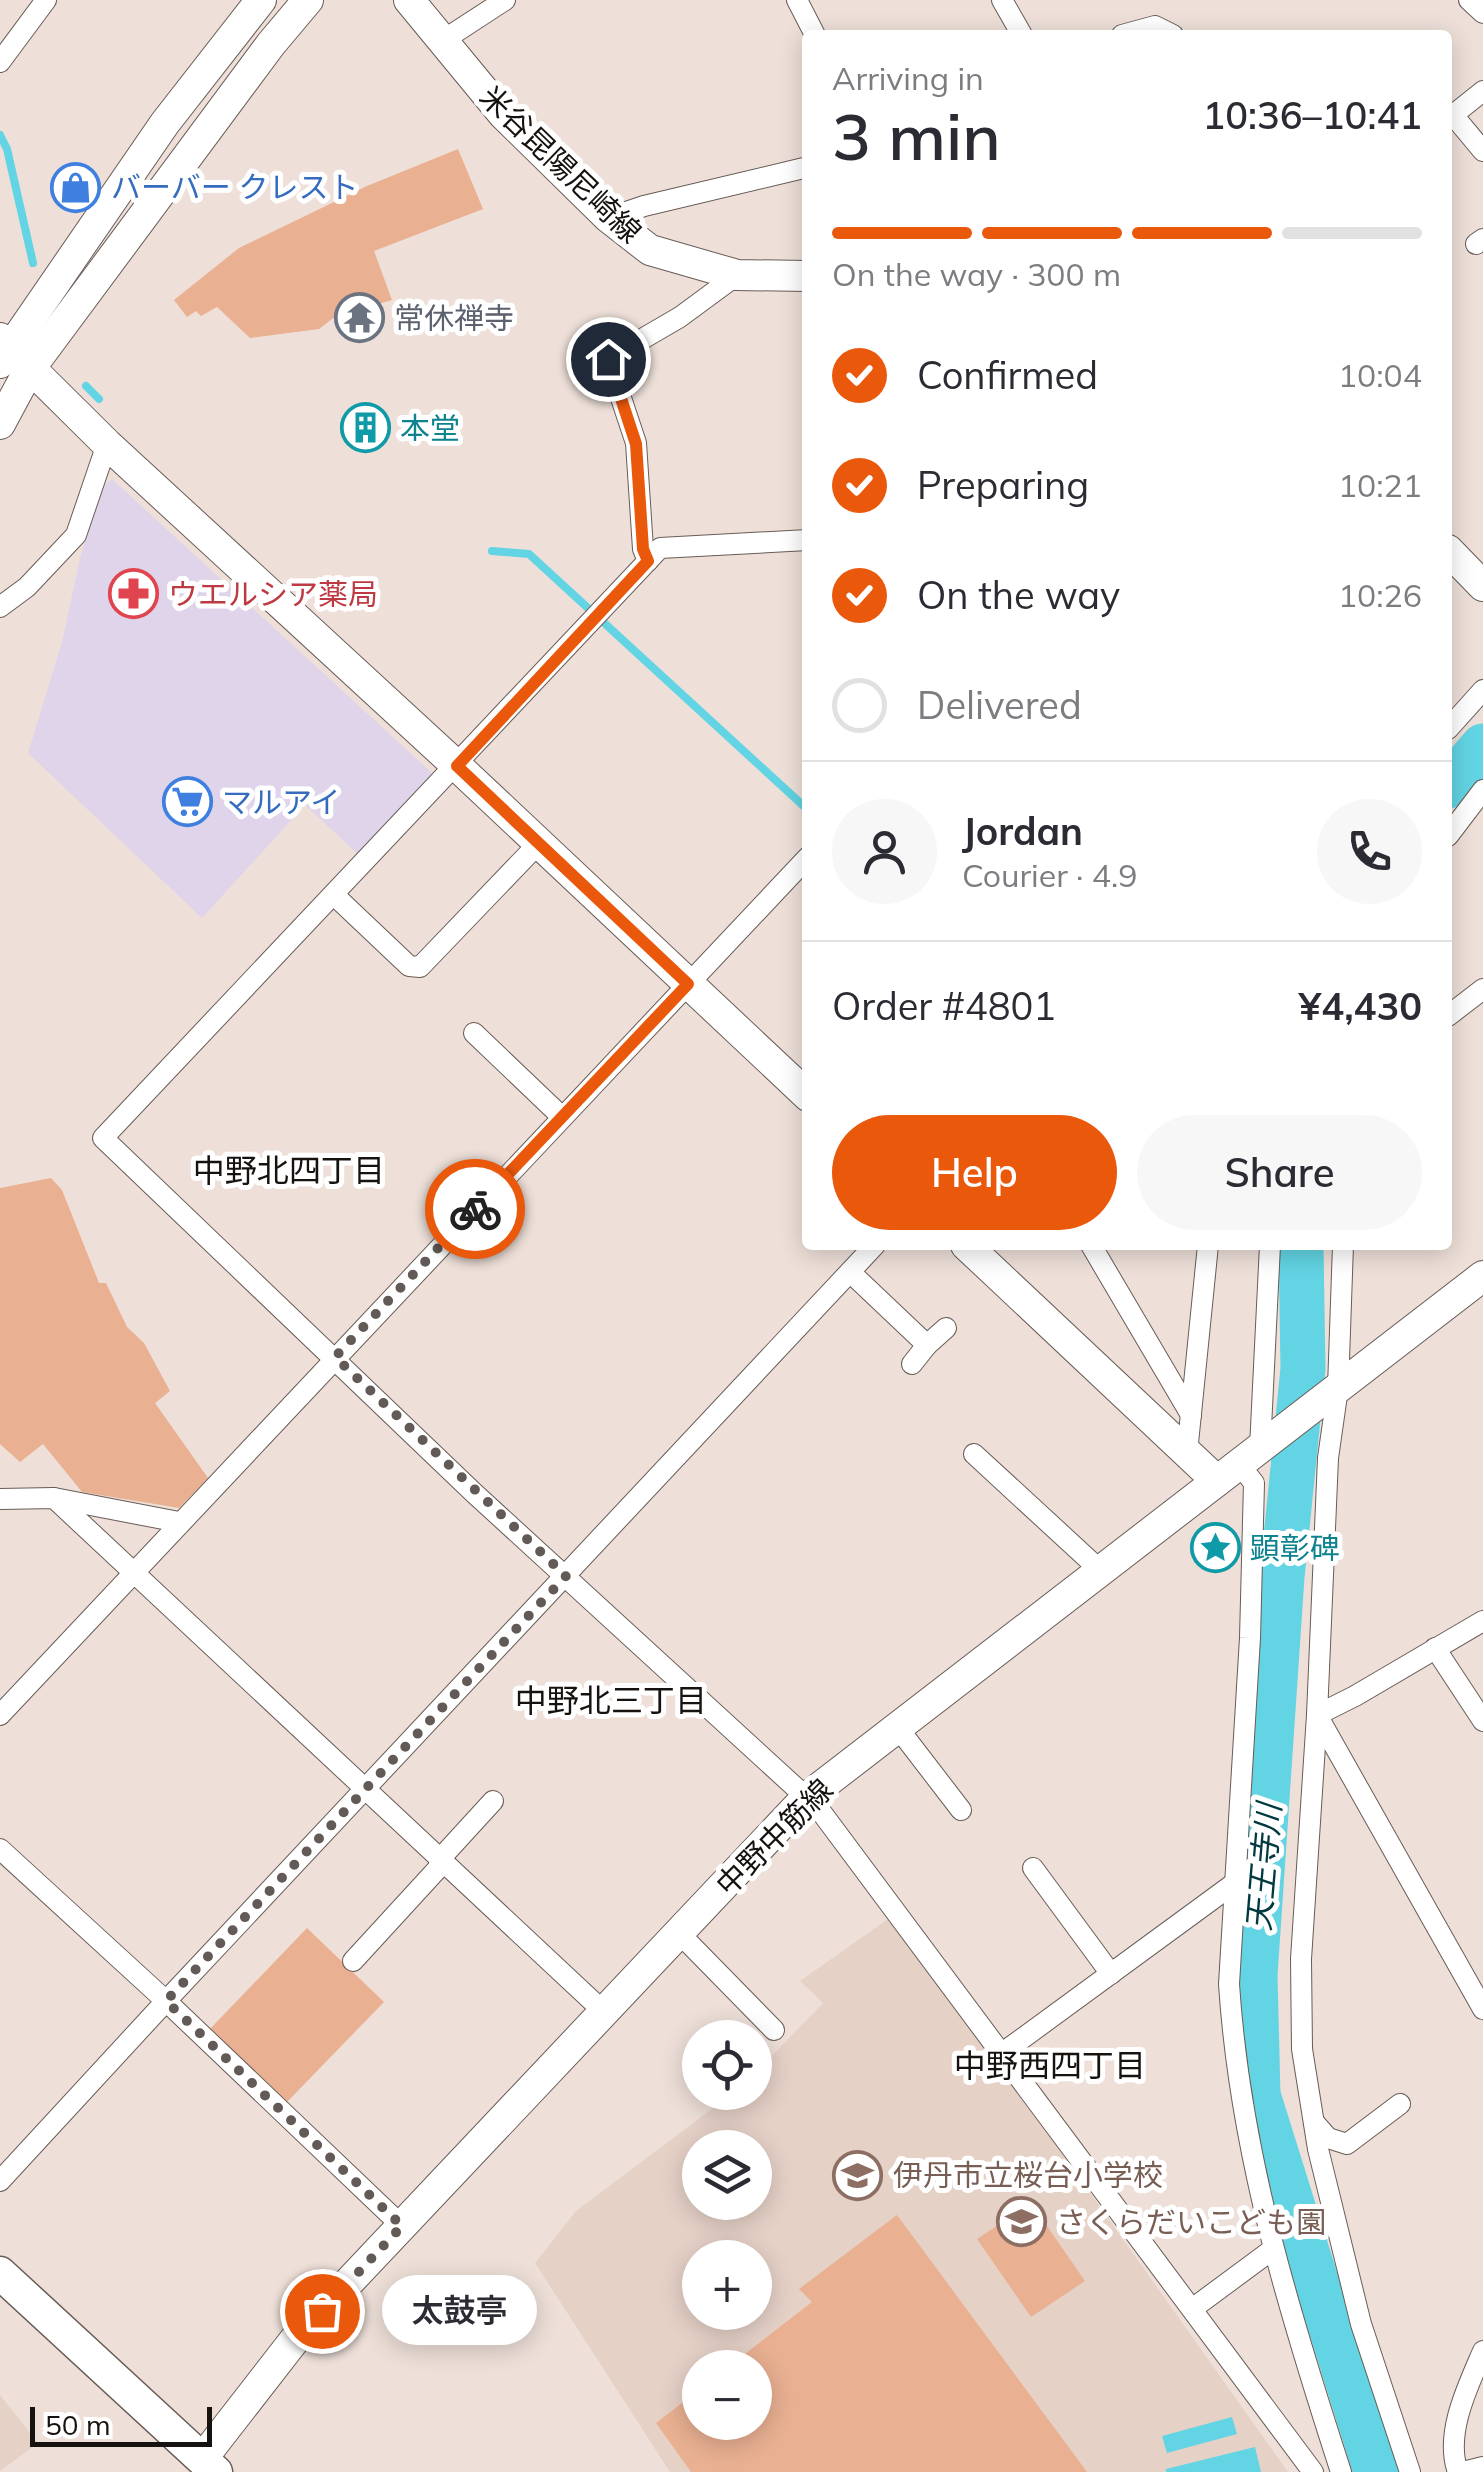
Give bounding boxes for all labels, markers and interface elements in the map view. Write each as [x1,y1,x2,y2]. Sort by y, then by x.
text: Arriving in [832,58,984,98]
street label: 米谷昆陽尼崎線 [472,77,650,251]
text: 10:36–10:41 [1202,91,1422,139]
text: 3 min [832,95,1001,176]
shop icon: バーバー クレスト [50,161,102,213]
place label: バーバー クレスト [111,168,359,206]
text: On the way · 300 m [832,254,1121,294]
temple icon: 常休禅寺 [333,292,385,344]
place label: 常休禅寺 [394,299,514,337]
pin [566,317,651,402]
icon: home [581,332,636,387]
icon: check [832,348,887,403]
text: Confirmed [917,351,1098,399]
text: 10:04 [1338,355,1422,395]
building icon: 本堂 [339,402,391,454]
place label: 本堂 [400,409,460,447]
icon: check [832,458,887,513]
text: Preparing [917,461,1089,509]
text: 10:21 [1338,465,1422,505]
pharmacy icon: ウエルシア薬局 [107,568,159,620]
icon: check [832,568,887,623]
text: On the way [917,571,1120,619]
place label: ウエルシア薬局 [168,575,378,613]
text: 10:26 [1338,575,1422,615]
text: Delivered [917,681,1082,729]
supermarket icon: マルアイ [161,776,213,828]
place label: マルアイ [222,783,341,821]
button: person [832,799,937,904]
button: phone [1317,799,1422,904]
text: Jordan [962,807,1083,855]
text: Courier · 4.9 [962,855,1138,895]
text: Order #4801 [832,982,1056,1030]
text: ¥4,430 [1299,982,1422,1030]
button: Help [832,1115,1117,1230]
button: Share [1137,1115,1422,1230]
district label: 中野北四丁目 [193,1150,385,1190]
courier [425,1159,525,1259]
icon: bike [448,1182,503,1237]
place icon: 顕彰碑 [1189,1522,1241,1574]
place label: 顕彰碑 [1250,1529,1340,1567]
district label: 中野北三丁目 [515,1680,707,1720]
street label: 中野中筋線 [708,1771,840,1903]
water label: 天王寺川 [1237,1799,1289,1933]
map controls [682,2020,772,2440]
button: locate [682,2020,772,2110]
district label: 中野西四丁目 [954,2045,1146,2085]
button: layers [682,2130,772,2220]
school or university icon: 伊丹市立桜台小学校 [832,2149,884,2201]
place label: 伊丹市立桜台小学校 [893,2156,1163,2194]
school or university icon: さくらだいこども園 [995,2196,1047,2248]
place label: さくらだいこども園 [1056,2203,1326,2241]
button: + [682,2240,772,2330]
pin [280,2269,365,2354]
callout: 太鼓亭 [382,2276,537,2346]
icon: bag [295,2284,350,2339]
text: 太鼓亭 [411,2290,508,2330]
button: − [682,2350,772,2440]
scale bar [30,2402,212,2446]
text: 50 m [45,2407,111,2442]

